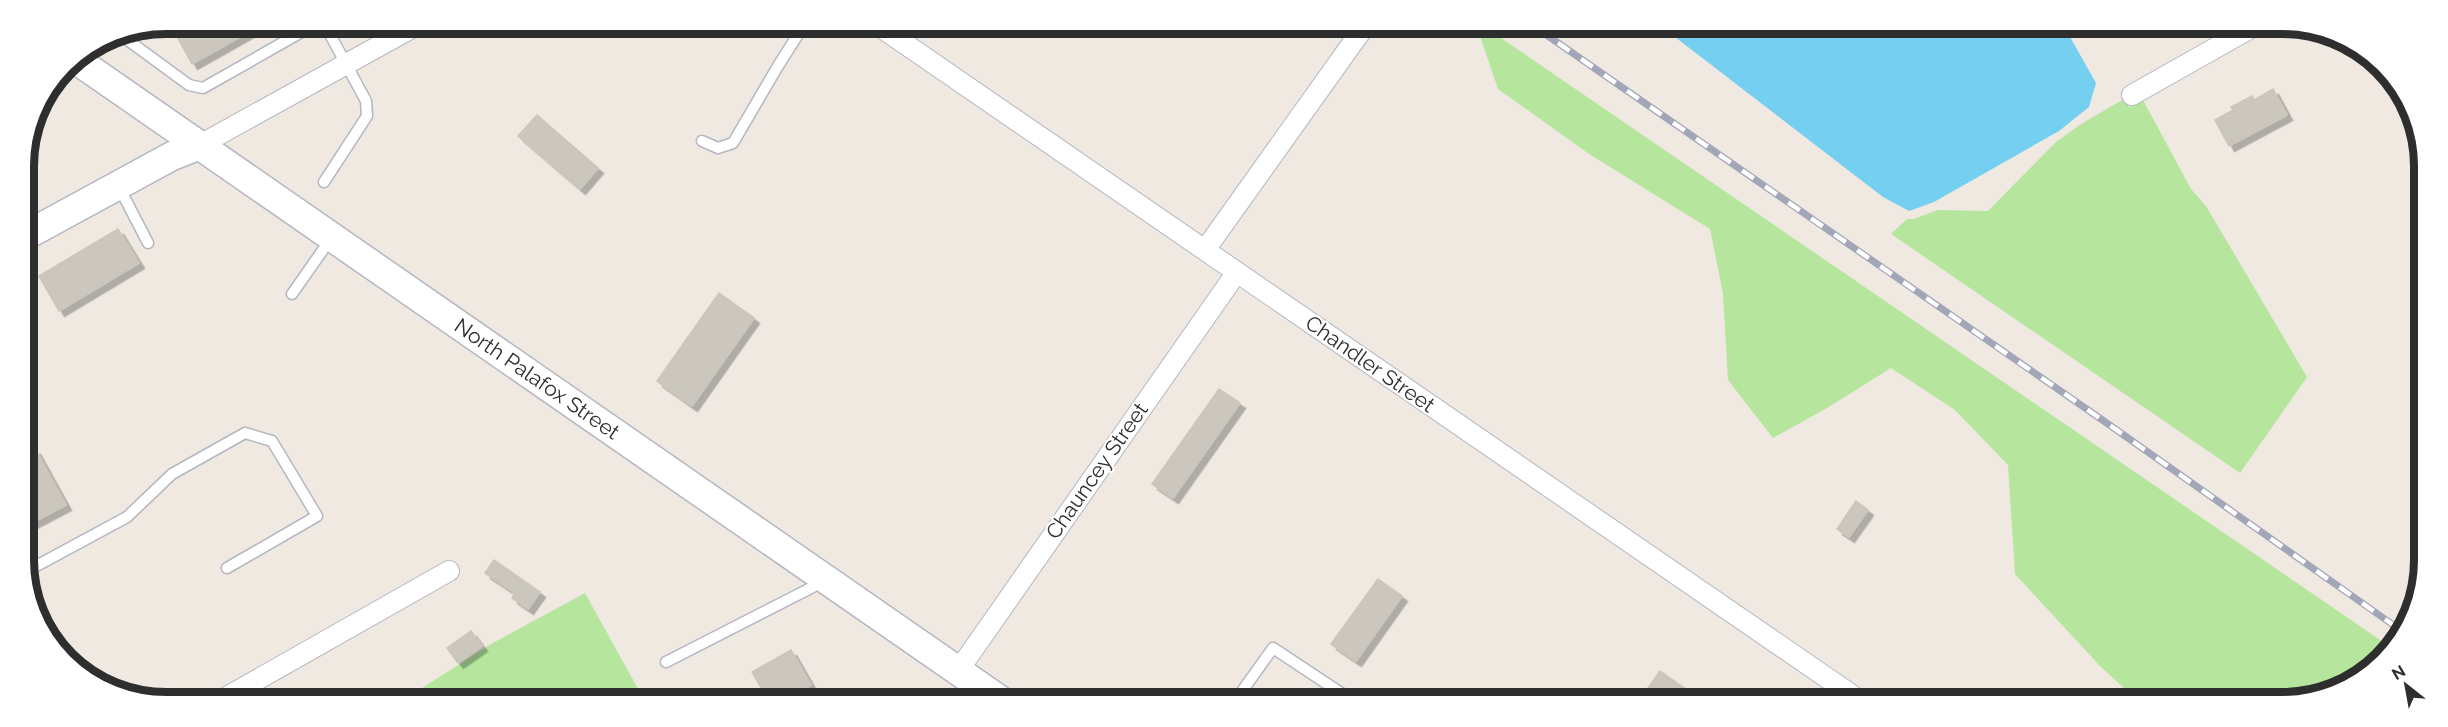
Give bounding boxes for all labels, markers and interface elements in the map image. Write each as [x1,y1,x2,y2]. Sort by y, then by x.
street label: Chandler Street [1301,310,1440,417]
street label: North Palafox Street [450,313,624,444]
street label: Chauncey Street [1040,398,1153,544]
north arrow [2376,655,2436,715]
text: N [2388,661,2409,684]

